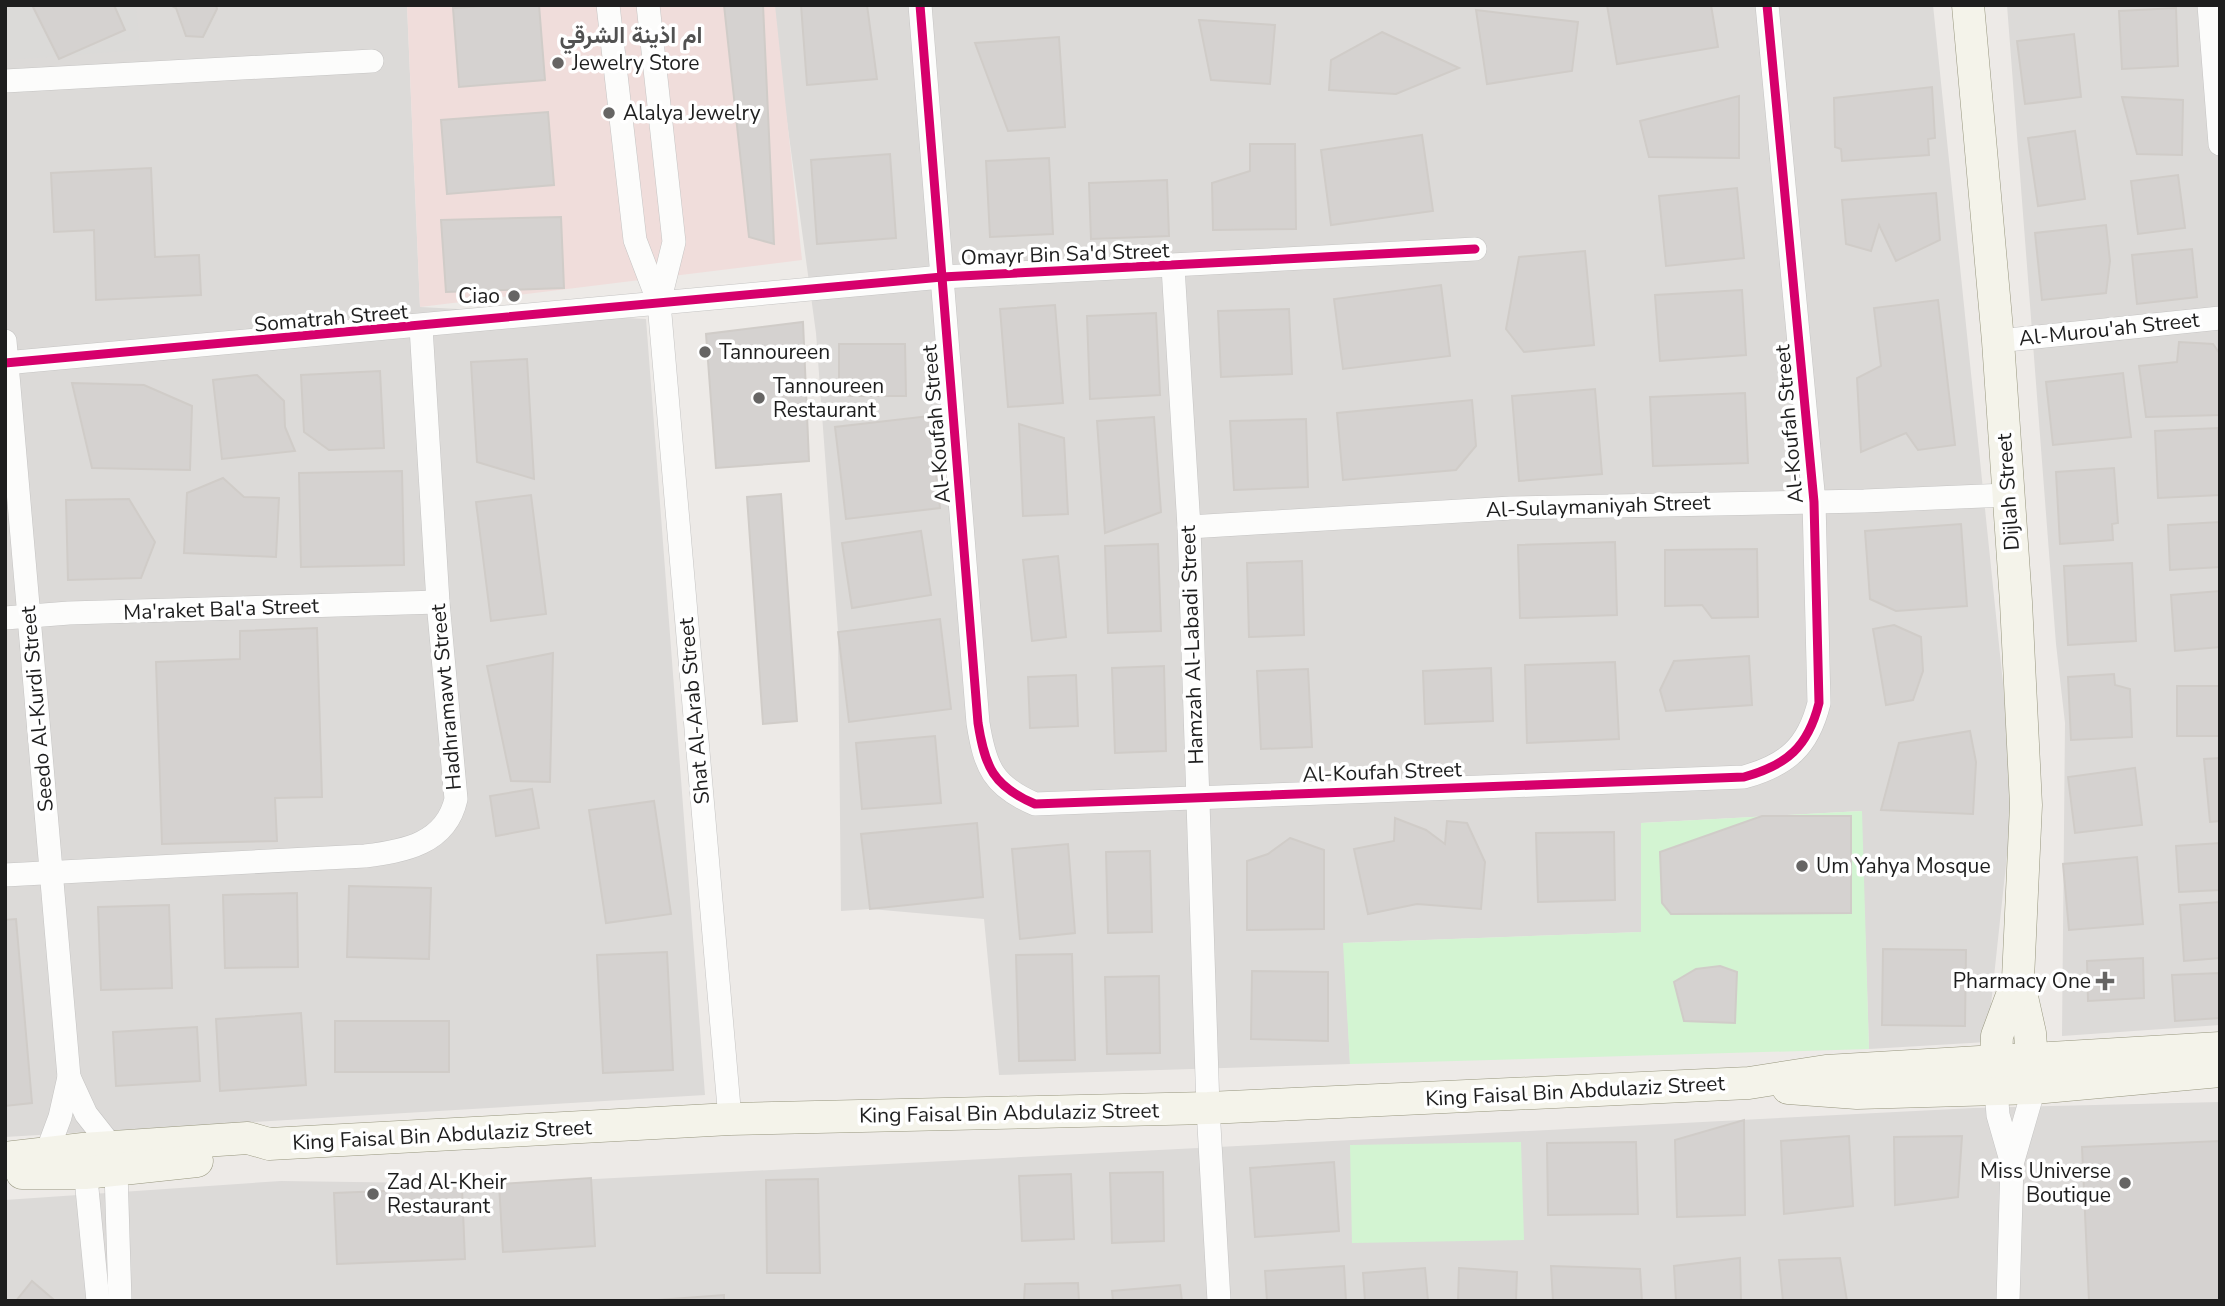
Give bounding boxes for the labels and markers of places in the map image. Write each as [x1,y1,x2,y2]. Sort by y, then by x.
place label: Jewelry Store [571,49,699,77]
marker: Jewelry Store [550,55,566,71]
place label: Alalya Jewelry [623,99,761,127]
marker: Alalya Jewelry [601,105,617,121]
place label: Ciao [458,282,500,310]
marker: Ciao [506,288,522,304]
place label: Tannoureen [719,338,830,366]
marker: Tannoureen [697,344,713,360]
place label: Tannoureen Restaurant [773,372,884,424]
marker: Tannoureen Restaurant [751,390,767,406]
place label: Um Yahya Mosque [1816,852,1991,880]
marker: Um Yahya Mosque [1794,858,1810,874]
place label: Pharmacy One [1953,967,2091,995]
marker: Pharmacy One [2097,973,2113,989]
place label: Miss Universe Boutique [1980,1157,2111,1209]
place label: Zad Al-Kheir Restaurant [387,1168,507,1220]
marker: Miss Universe Boutique [2117,1175,2133,1191]
marker: Zad Al-Kheir Restaurant [365,1186,381,1202]

